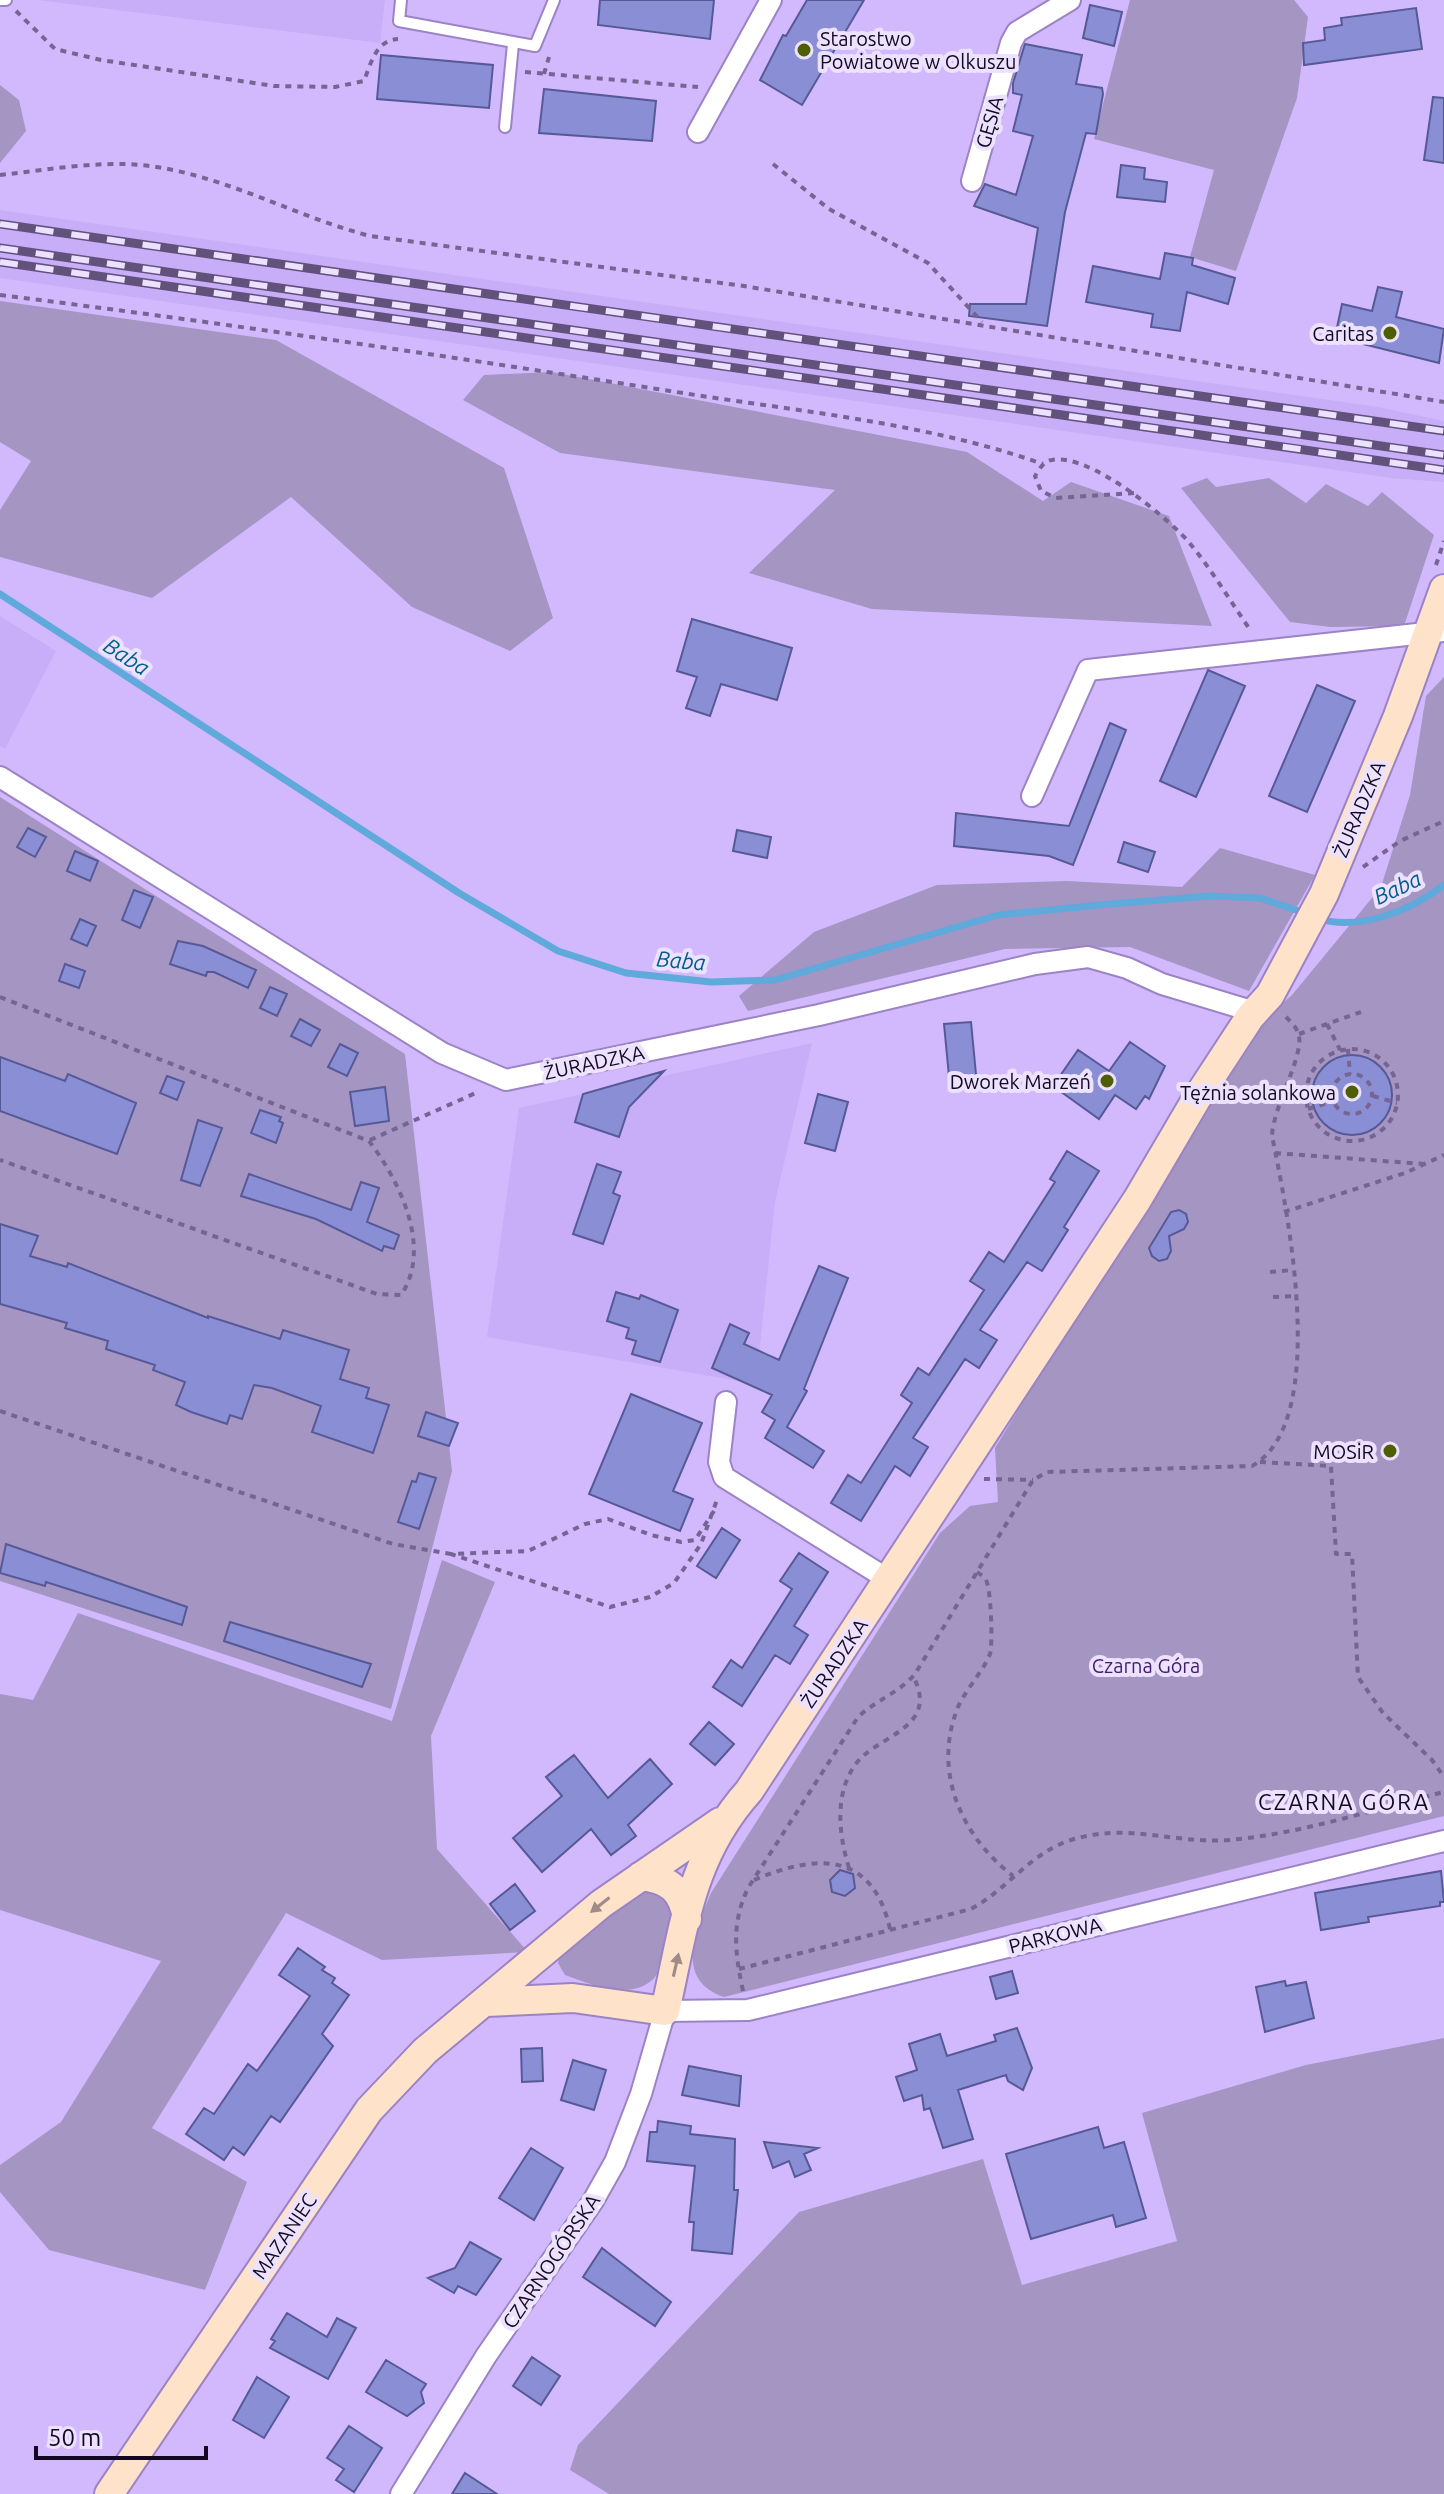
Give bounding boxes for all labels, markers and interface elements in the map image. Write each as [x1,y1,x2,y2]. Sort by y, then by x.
place label: Starostwo Powiatowe w Olkuszu [820,27,1016,73]
marker: Starostwo Powiatowe w Olkuszu [795,41,813,59]
street label: GĘSIA [971,93,1007,151]
place label: Caritas [1312,322,1374,345]
marker: Caritas [1381,324,1399,342]
water label: Baba [99,632,155,680]
street label: ŻURADZKA [1328,757,1390,861]
water label: Baba [1369,865,1425,909]
water label: Baba [655,945,707,975]
street label: ŻURADZKA [542,1040,646,1084]
place label: Dworek Marzeń [950,1070,1091,1093]
marker: Dworek Marzeń [1098,1072,1116,1090]
place label: Tężnia solankowa [1180,1081,1336,1104]
marker: Tężnia solankowa [1343,1083,1361,1101]
place label: MOSiR [1313,1440,1374,1463]
marker: MOSiR [1381,1442,1399,1460]
street label: ŻURADZKA [796,1614,872,1712]
park label: Czarna Góra [1092,1654,1200,1677]
district label: CZARNA GÓRA [1258,1788,1430,1814]
one-way arrow [590,1897,610,1913]
street label: PARKOWA [1006,1912,1104,1958]
one-way arrow [670,1952,683,1977]
street label: MAZANIEC [247,2189,321,2283]
street label: CZARNOGÓRSKA [498,2189,604,2333]
scale bar [36,2410,206,2460]
text: 50 m [48,2424,101,2451]

